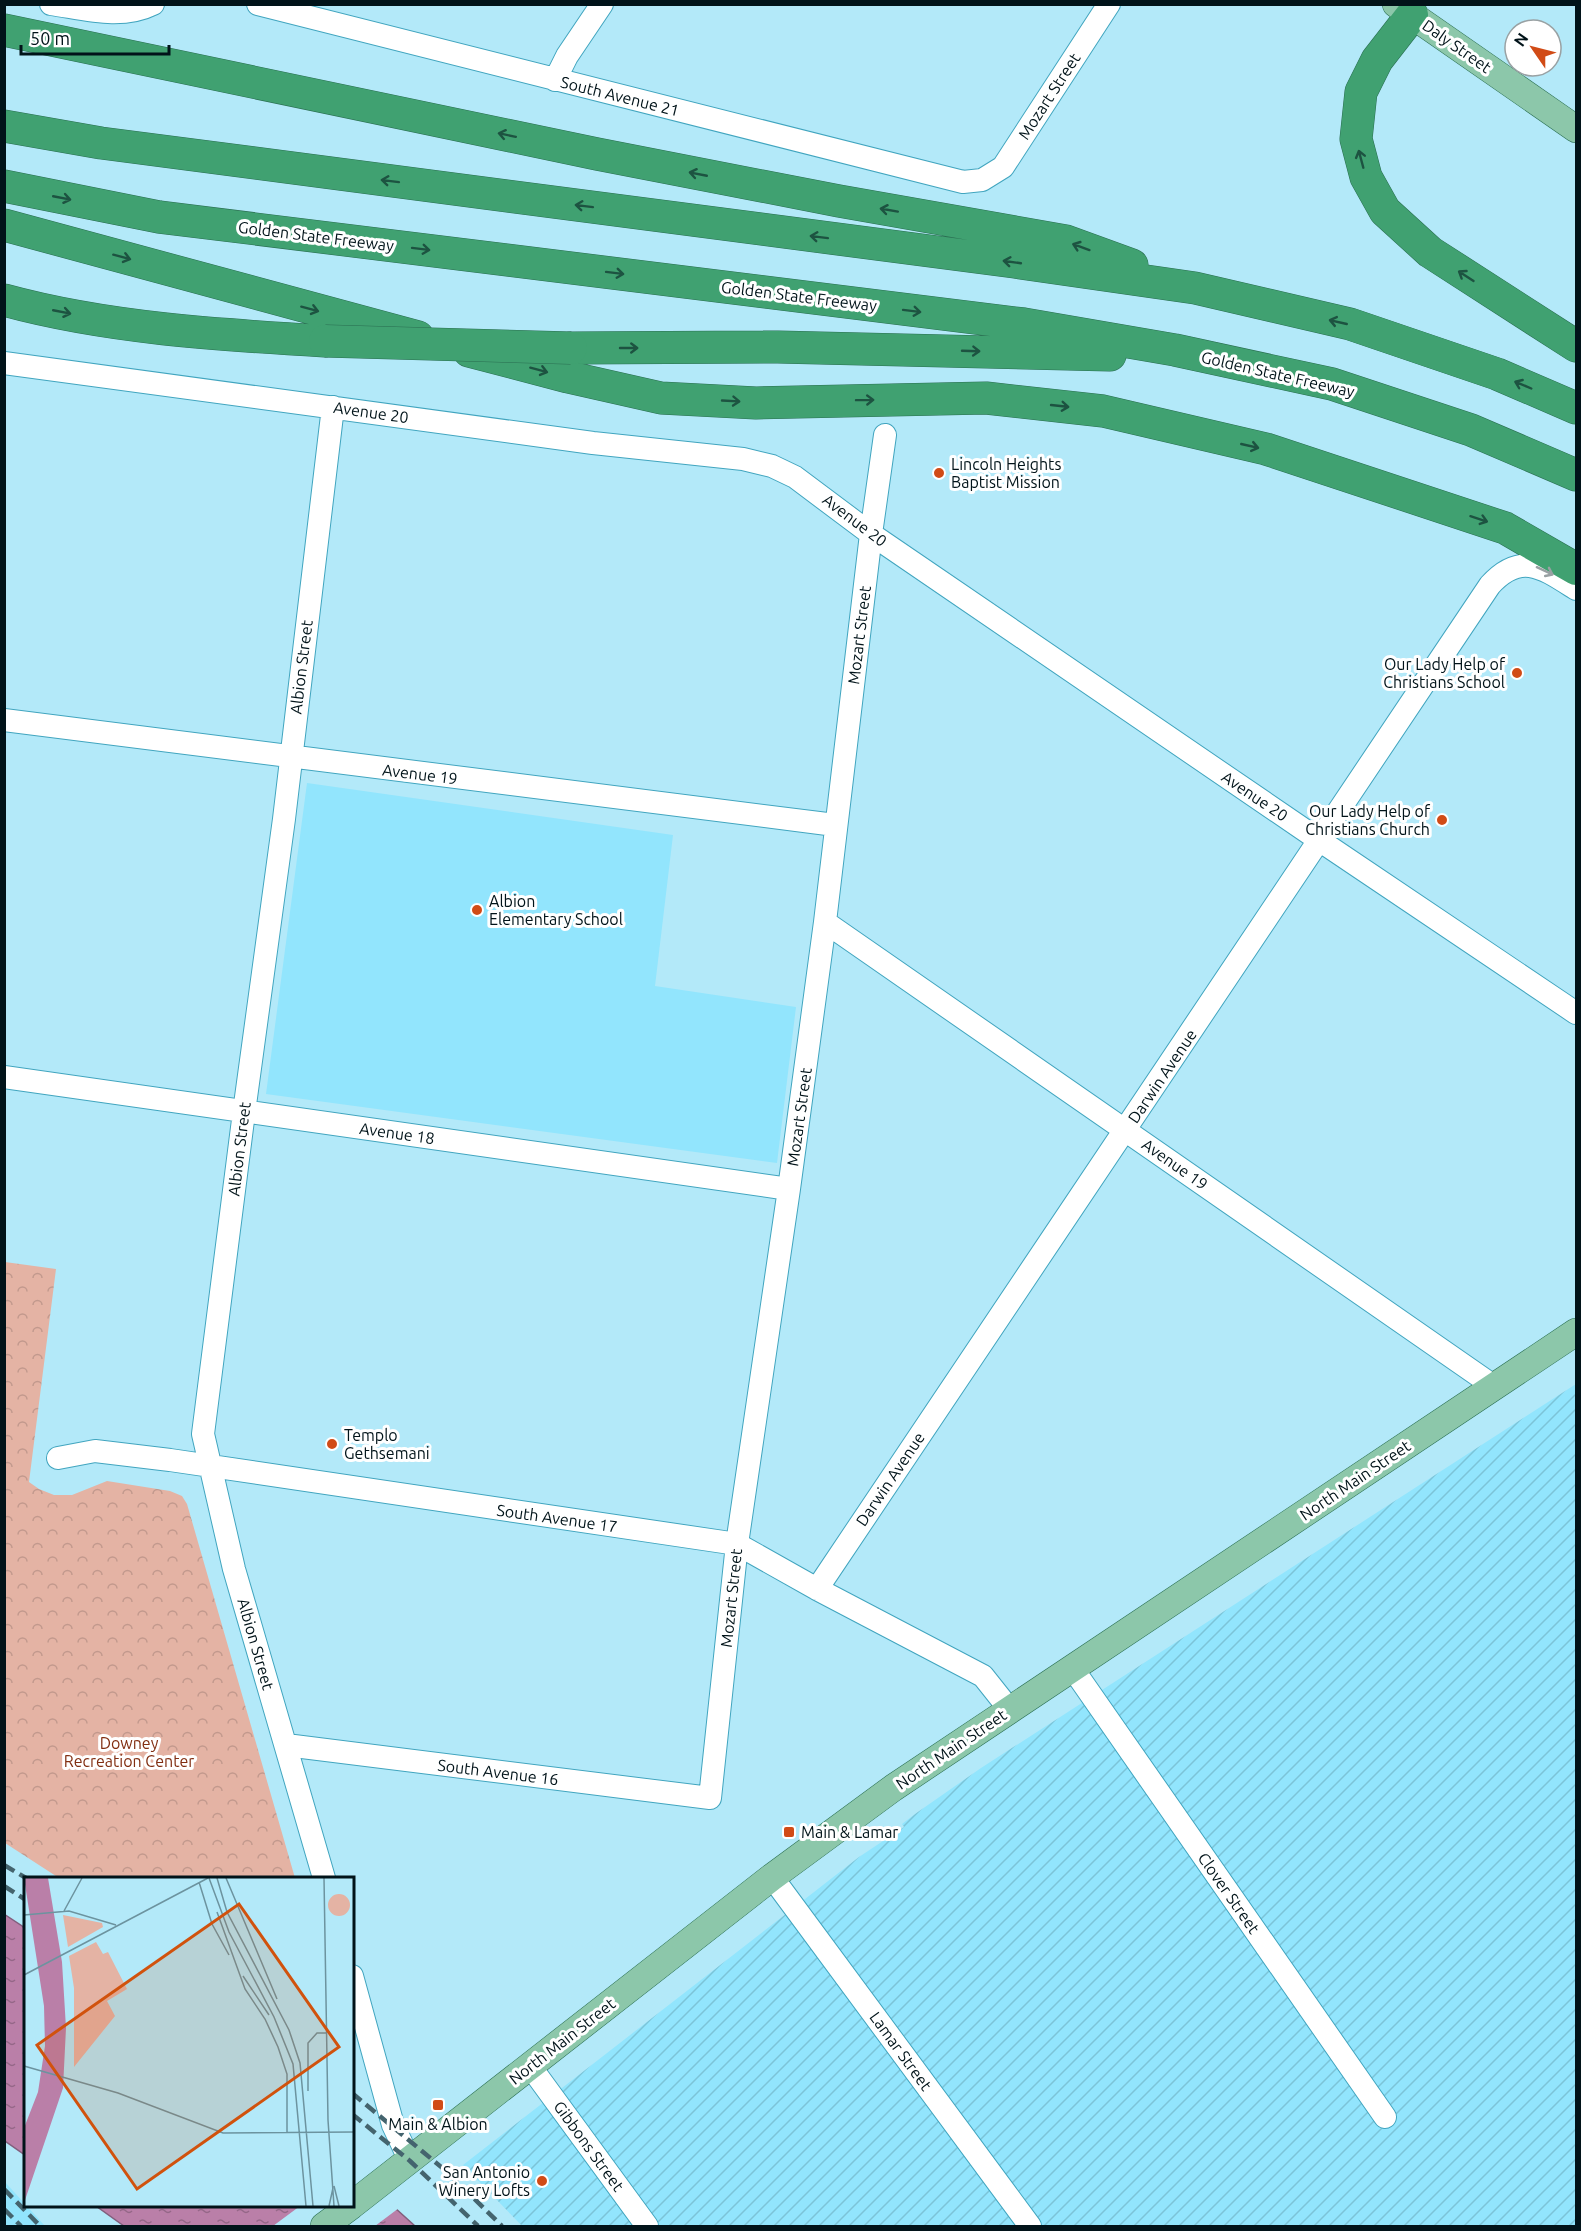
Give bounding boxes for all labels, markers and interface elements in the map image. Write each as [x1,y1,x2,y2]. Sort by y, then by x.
street label: Daly Street [1419,16,1495,77]
scale bar [21,18,170,56]
north arrow [1503,18,1563,78]
text: 50 m [30,28,70,48]
text: N [1510,29,1532,49]
street label: Mozart Street [1014,49,1084,143]
street label: South Avenue 21 [559,73,681,119]
one-way arrow [497,129,517,140]
one-way arrow [1355,149,1366,168]
one-way arrow [688,168,708,179]
one-way arrow [381,175,401,186]
one-way arrow [52,193,71,204]
one-way arrow [574,200,594,211]
one-way arrow [880,204,900,215]
street label: Golden State Freeway [237,218,395,255]
one-way arrow [809,231,829,242]
one-way arrow [1072,240,1090,251]
one-way arrow [411,244,430,255]
one-way arrow [112,252,131,264]
one-way arrow [1003,256,1023,267]
one-way arrow [604,268,624,279]
one-way arrow [1457,269,1474,282]
street label: Golden State Freeway [720,278,878,315]
one-way arrow [300,303,319,315]
one-way arrow [902,305,922,316]
one-way arrow [51,307,71,318]
one-way arrow [1329,315,1348,327]
one-way arrow [619,342,639,354]
one-way arrow [961,345,981,356]
street label: Golden State Freeway [1200,348,1357,400]
one-way arrow [529,364,548,376]
one-way arrow [1514,379,1532,390]
one-way arrow [855,395,875,406]
one-way arrow [720,396,740,407]
street label: Avenue 20 [332,398,410,426]
one-way arrow [1049,401,1069,412]
one-way arrow [1241,440,1260,452]
place label: Lincoln Heights Baptist Mission [951,455,1061,491]
marker: Lincoln Heights Baptist Mission [932,466,946,480]
street label: Avenue 20 [819,490,891,550]
one-way arrow [1469,515,1488,526]
one-way arrow [1536,565,1554,577]
street label: Mozart Street [844,584,874,685]
street label: Albion Street [286,618,316,715]
place label: Our Lady Help of Christians School [1383,655,1506,691]
marker: Our Lady Help of Christians School [1510,666,1524,680]
street label: Avenue 19 [381,760,459,788]
street label: Avenue 20 [1219,767,1291,825]
place label: Our Lady Help of Christians Church [1305,802,1431,838]
marker: Our Lady Help of Christians Church [1435,813,1449,827]
place label: Albion Elementary School [489,892,623,928]
marker: Albion Elementary School [470,903,484,917]
street label: Darwin Avenue [1124,1026,1200,1126]
street label: Mozart Street [783,1066,815,1167]
street label: Albion Street [224,1100,254,1197]
street label: Avenue 18 [358,1119,436,1147]
street label: Avenue 19 [1139,1135,1211,1193]
place label: Templo Gethsemani [344,1426,430,1462]
street label: Darwin Avenue [852,1429,928,1529]
street label: North Main Street [1296,1436,1414,1524]
marker: Templo Gethsemani [325,1437,339,1451]
street label: South Avenue 17 [496,1501,618,1535]
street label: Mozart Street [717,1547,745,1648]
street label: Albion Street [234,1596,278,1693]
street label: North Main Street [892,1705,1010,1793]
park label: Downey Recreation Center [64,1734,194,1770]
street label: South Avenue 16 [437,1756,559,1788]
place label: Main & Lamar [801,1823,898,1841]
marker: Main & Lamar [782,1825,796,1839]
street label: Clover Street [1195,1849,1264,1937]
inset map [24,1877,354,2207]
street label: North Main Street [505,1994,619,2088]
street label: Lamar Street [866,2008,936,2094]
street label: Gibbons Street [550,2097,628,2195]
marker: Main & Albion [431,2098,445,2112]
place label: Main & Albion [388,2115,488,2133]
place label: San Antonio Winery Lofts [438,2163,530,2199]
marker: San Antonio Winery Lofts [535,2174,549,2188]

